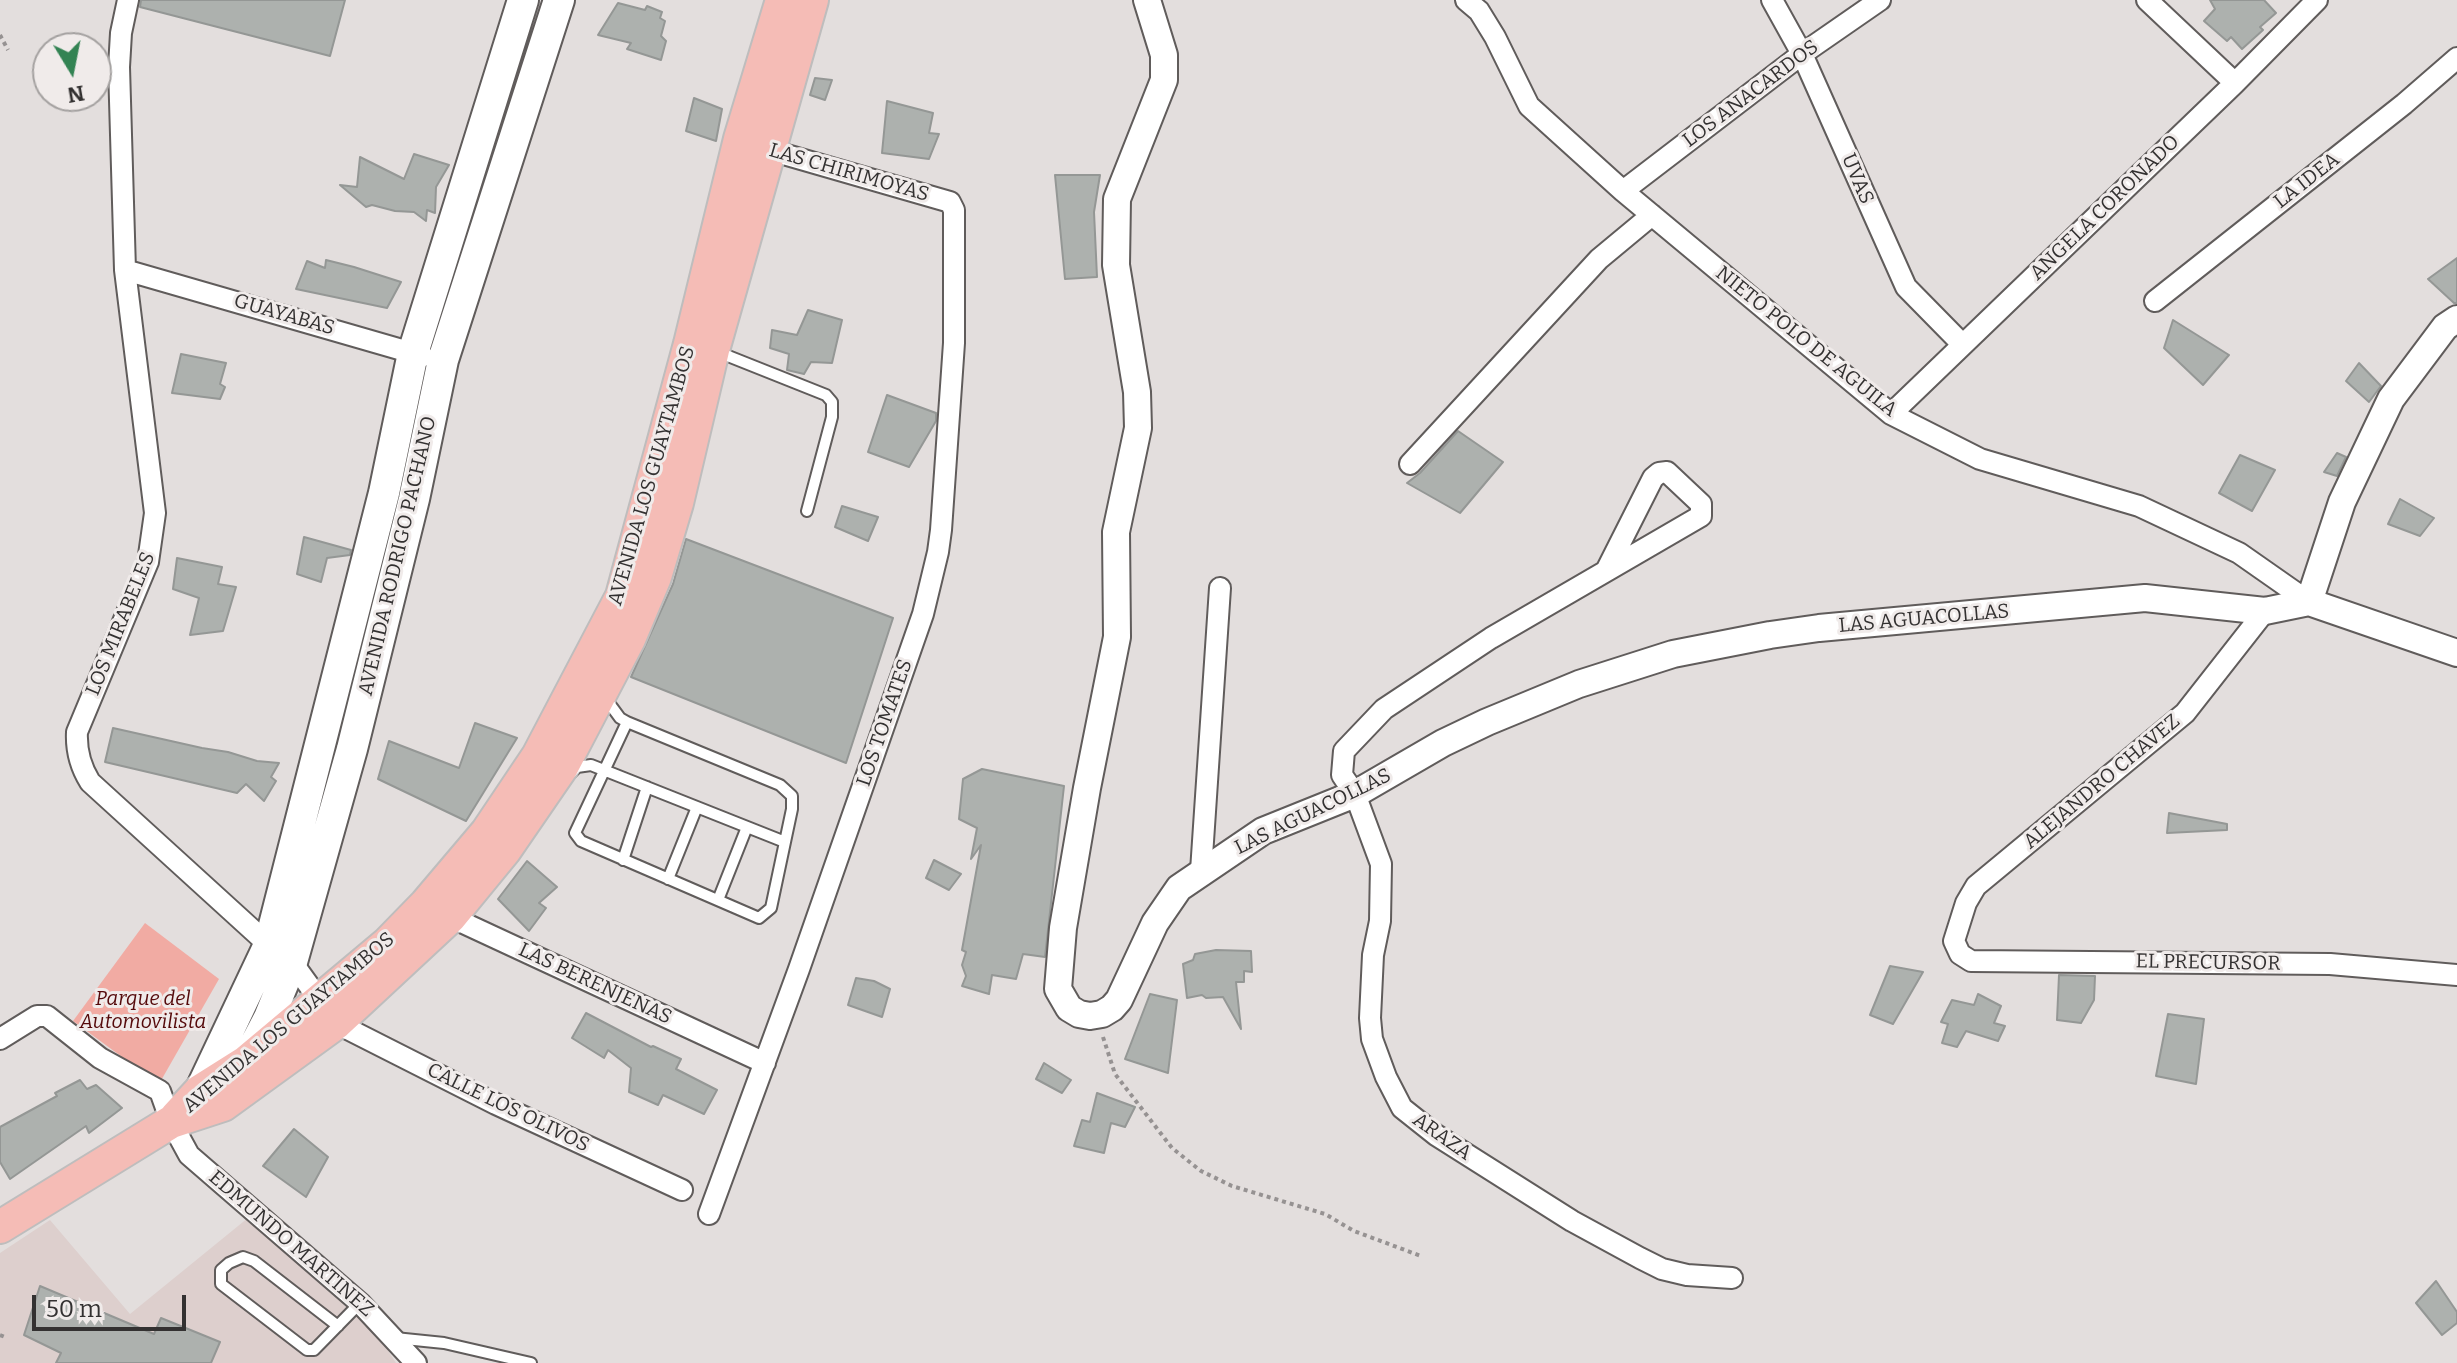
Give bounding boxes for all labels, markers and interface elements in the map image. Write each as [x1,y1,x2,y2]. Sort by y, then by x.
north arrow [32,32,112,112]
street label: LOS ANACARDOS [1679,35,1823,153]
text: N [65,79,87,109]
street label: ANGELA CORONADO [2025,130,2185,286]
street label: LAS CHIRIMOYAS [766,139,932,207]
street label: LA IDEA [2269,148,2345,214]
street label: UVAS [1836,150,1878,208]
street label: NIETO POLO DE AGUILA [1711,261,1901,423]
street label: GUAYABAS [231,289,337,341]
street label: AVENIDA LOS GUAYTAMBOS [603,344,701,608]
street label: AVENIDA RODRIGO PACHANO [354,414,442,698]
street label: LOS MIRABELES [81,549,161,699]
street label: LAS AGUACOLLAS [1838,600,2010,638]
street label: LOS TOMATES [852,656,918,790]
street label: ALEJANDRO CHAVEZ [2019,710,2185,854]
street label: LAS AGUACOLLAS [1231,764,1395,860]
street label: AVENIDA LOS GUAYTAMBOS [179,928,399,1118]
street label: LAS BERENJENAS [515,938,675,1030]
street label: EL PRECURSOR [2135,950,2281,976]
park label: Parque del Automovilista [80,987,206,1034]
street label: CALLE LOS OLIVOS [423,1058,593,1158]
street label: ARAZA [1408,1108,1476,1166]
street label: EDMUNDO MARTINEZ [204,1166,378,1322]
scale bar [36,1279,190,1329]
text: 50 m [46,1295,102,1323]

